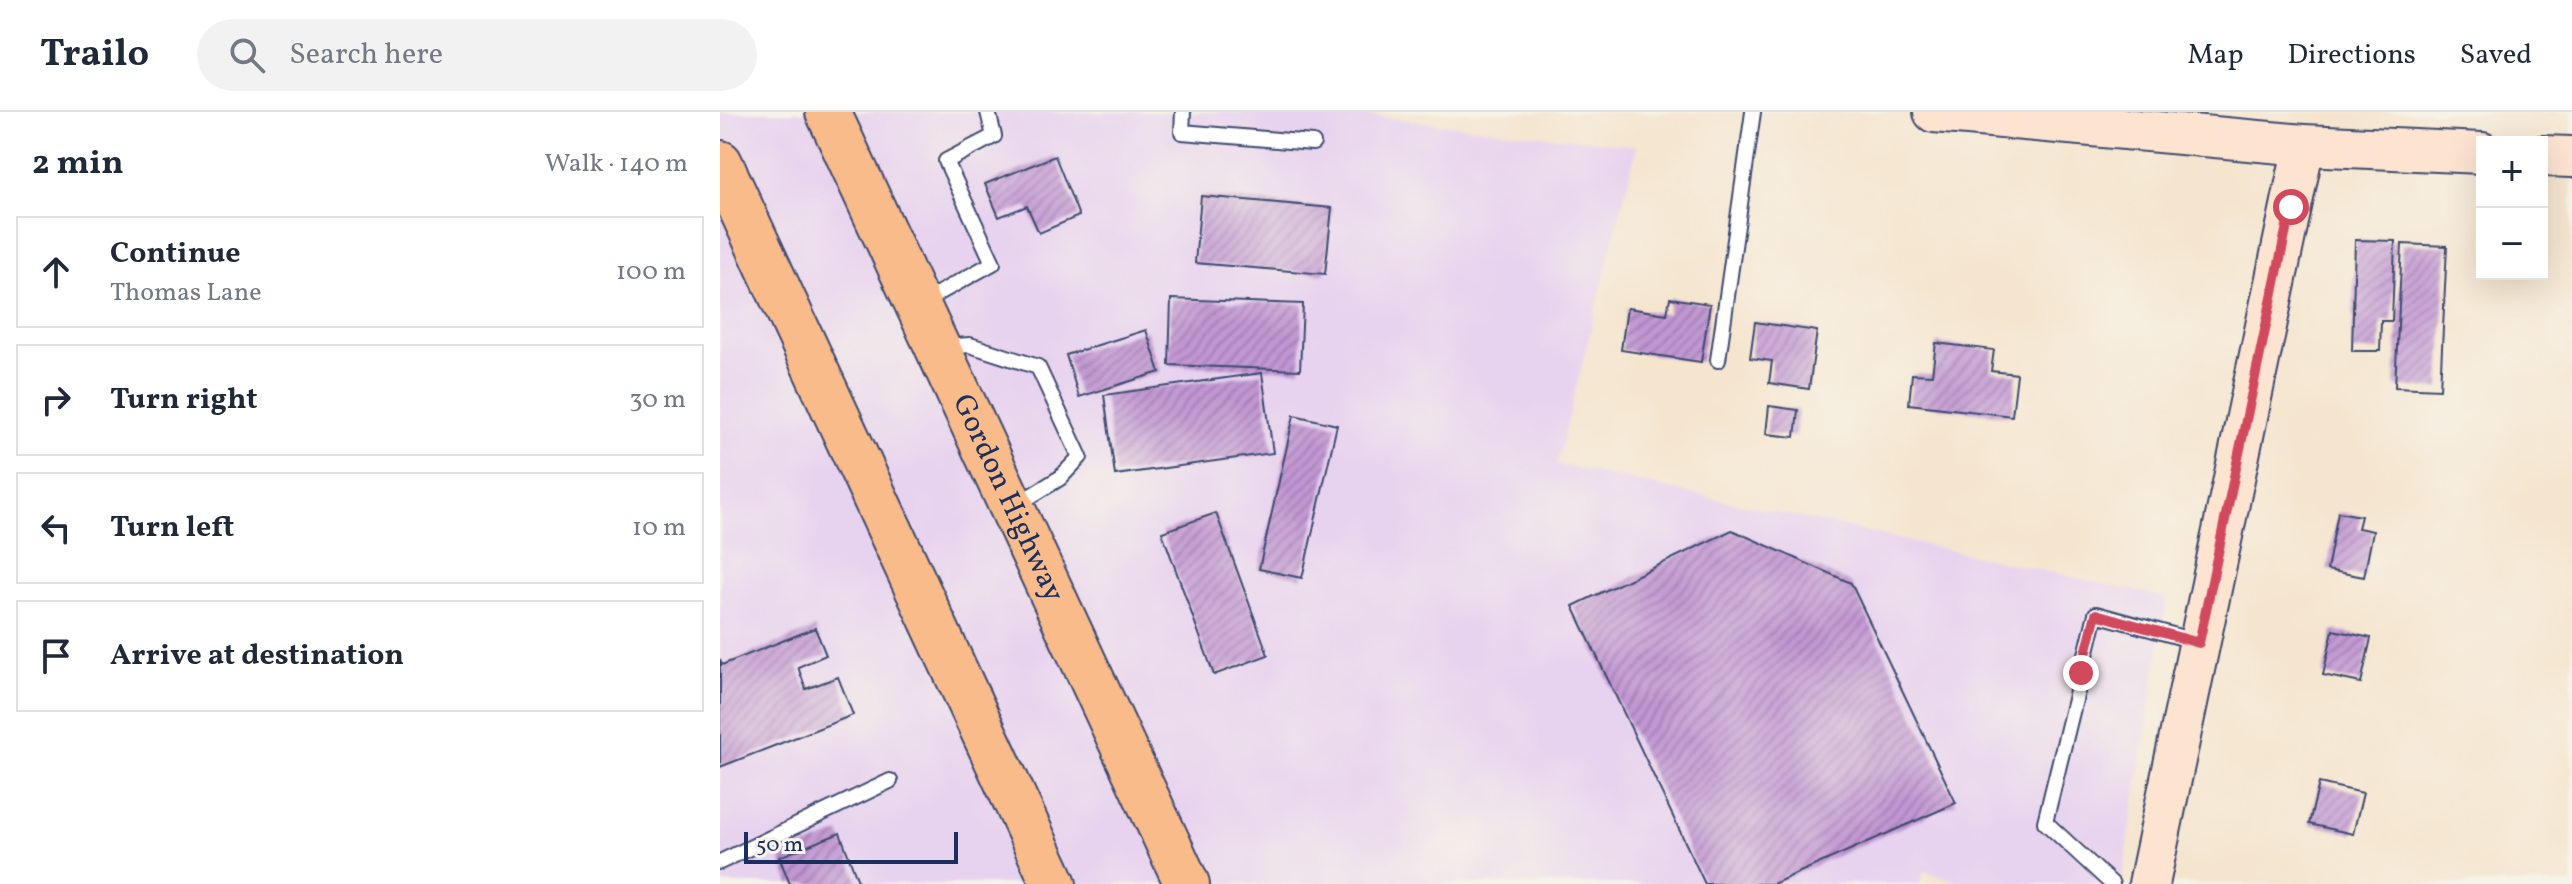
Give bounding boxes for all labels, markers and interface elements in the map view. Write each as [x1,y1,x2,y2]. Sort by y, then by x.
search box [197,19,757,91]
text: Trailo [40,29,149,82]
icon: search [225,33,269,77]
text: Search here [289,34,443,76]
text: Map [2188,36,2244,75]
text: Directions [2288,36,2416,75]
text: Saved [2460,36,2532,75]
map controls [2476,136,2548,280]
button: + [2476,136,2548,208]
text: 2 min [32,141,124,188]
text: Walk · 140 m [544,146,688,182]
route start [2273,189,2309,225]
button: − [2476,208,2548,280]
text: Continue [110,233,241,275]
icon: ahead [34,250,78,294]
text: 100 m [616,254,686,290]
text: Thomas Lane [110,275,262,311]
icon: right [34,378,78,422]
text: Turn right [110,379,258,421]
text: 30 m [629,382,686,418]
street label: Gordon Highway [941,388,1074,609]
icon: left [34,506,78,550]
text: Turn left [110,507,234,549]
text: 10 m [632,510,686,546]
icon: arrive [34,634,78,678]
text: Arrive at destination [110,635,404,677]
route end [2063,655,2099,691]
scale bar [744,828,958,864]
text: 50 m [756,830,803,861]

